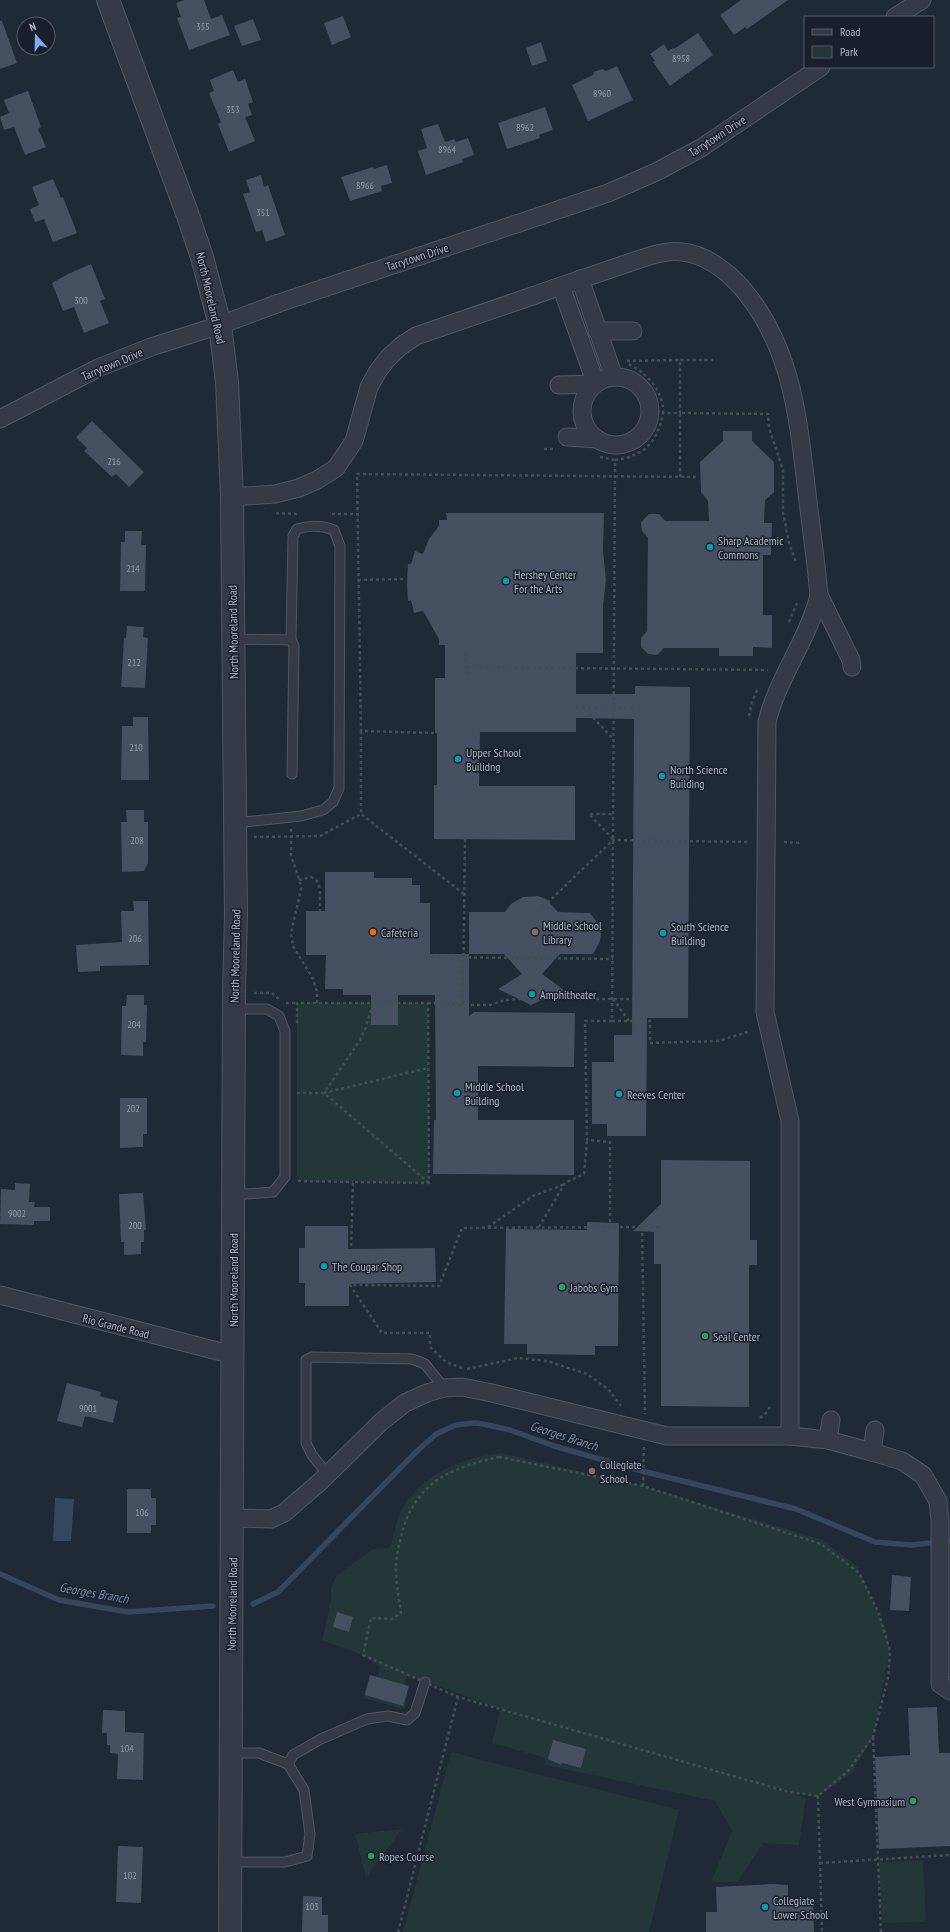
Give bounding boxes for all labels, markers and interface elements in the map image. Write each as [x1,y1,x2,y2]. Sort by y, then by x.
north arrow [16,16,56,56]
legend [804,16,934,68]
text: N [27,19,38,34]
house number: 355 [196,20,210,33]
text: Road [840,24,860,39]
text: Park [840,44,858,59]
house number: 8958 [672,52,690,65]
house number: 8960 [593,87,612,100]
house number: 353 [226,103,240,116]
street label: Tarrytown Drive [686,112,748,160]
house number: 8962 [516,121,534,134]
house number: 8964 [438,143,457,156]
house number: 8966 [356,179,375,192]
house number: 351 [256,206,270,219]
street label: Tarrytown Drive [384,240,450,274]
street label: North Mooreland Road [193,251,229,345]
house number: 300 [74,294,88,307]
street label: Tarrytown Drive [79,344,145,384]
house number: 216 [107,455,121,468]
place label: Sharp Academic Commons [718,533,784,562]
marker: Sharp Academic Commons [705,542,715,552]
house number: 214 [126,562,140,575]
place label: Hershey Center For the Arts [514,567,577,596]
marker: Hershey Center For the Arts [501,576,511,586]
street label: North Mooreland Road [225,585,241,679]
house number: 212 [127,656,141,669]
house number: 210 [129,741,143,754]
place label: Upper School Builidng [466,745,522,774]
marker: Upper School Builidng [453,754,463,764]
place label: North Science Building [670,762,728,791]
marker: North Science Building [657,771,667,781]
house number: 208 [130,834,144,847]
street label: North Mooreland Road [227,909,243,1003]
place label: Middle School Library [543,918,602,947]
place label: South Science Building [671,919,729,948]
place label: Cafeteria [381,925,418,940]
marker: Cafeteria [368,927,378,937]
marker: Middle School Library [530,927,540,937]
marker: South Science Building [658,928,668,938]
house number: 206 [128,932,142,945]
place label: Amphitheater [540,987,597,1002]
marker: Amphitheater [527,989,537,999]
house number: 204 [127,1018,141,1031]
place label: Middle School Building [465,1079,524,1108]
place label: Reeves Center [627,1087,686,1102]
marker: Middle School Building [452,1088,462,1098]
marker: Reeves Center [614,1089,624,1099]
house number: 202 [126,1102,140,1115]
house number: 9002 [8,1207,26,1220]
house number: 200 [128,1219,142,1232]
street label: North Mooreland Road [226,1233,241,1327]
place label: The Cougar Shop [332,1259,402,1274]
marker: The Cougar Shop [319,1261,329,1271]
place label: Jabobs Gym [569,1280,618,1295]
marker: Jabobs Gym [557,1282,567,1292]
street label: Rio Grande Road [81,1310,151,1342]
place label: Seal Center [713,1329,761,1344]
marker: Seal Center [700,1331,710,1341]
house number: 9001 [79,1402,97,1415]
water label: Georges Branch [528,1417,601,1455]
place label: Collegiate School [600,1457,642,1486]
marker: Collegiate School [587,1466,597,1476]
house number: 106 [135,1506,149,1519]
street label: North Mooreland Road [224,1557,240,1651]
water label: Georges Branch [58,1579,131,1608]
house number: 104 [120,1742,134,1755]
place label: West Gymnasium [835,1794,905,1809]
marker: West Gymnasium [908,1796,918,1806]
place label: Ropes Course [379,1849,434,1864]
marker: Ropes Course [366,1851,376,1861]
house number: 102 [123,1869,137,1882]
place label: Collegiate Lower School [773,1893,828,1922]
house number: 103 [305,1900,319,1913]
marker: Collegiate Lower School [760,1902,770,1912]

